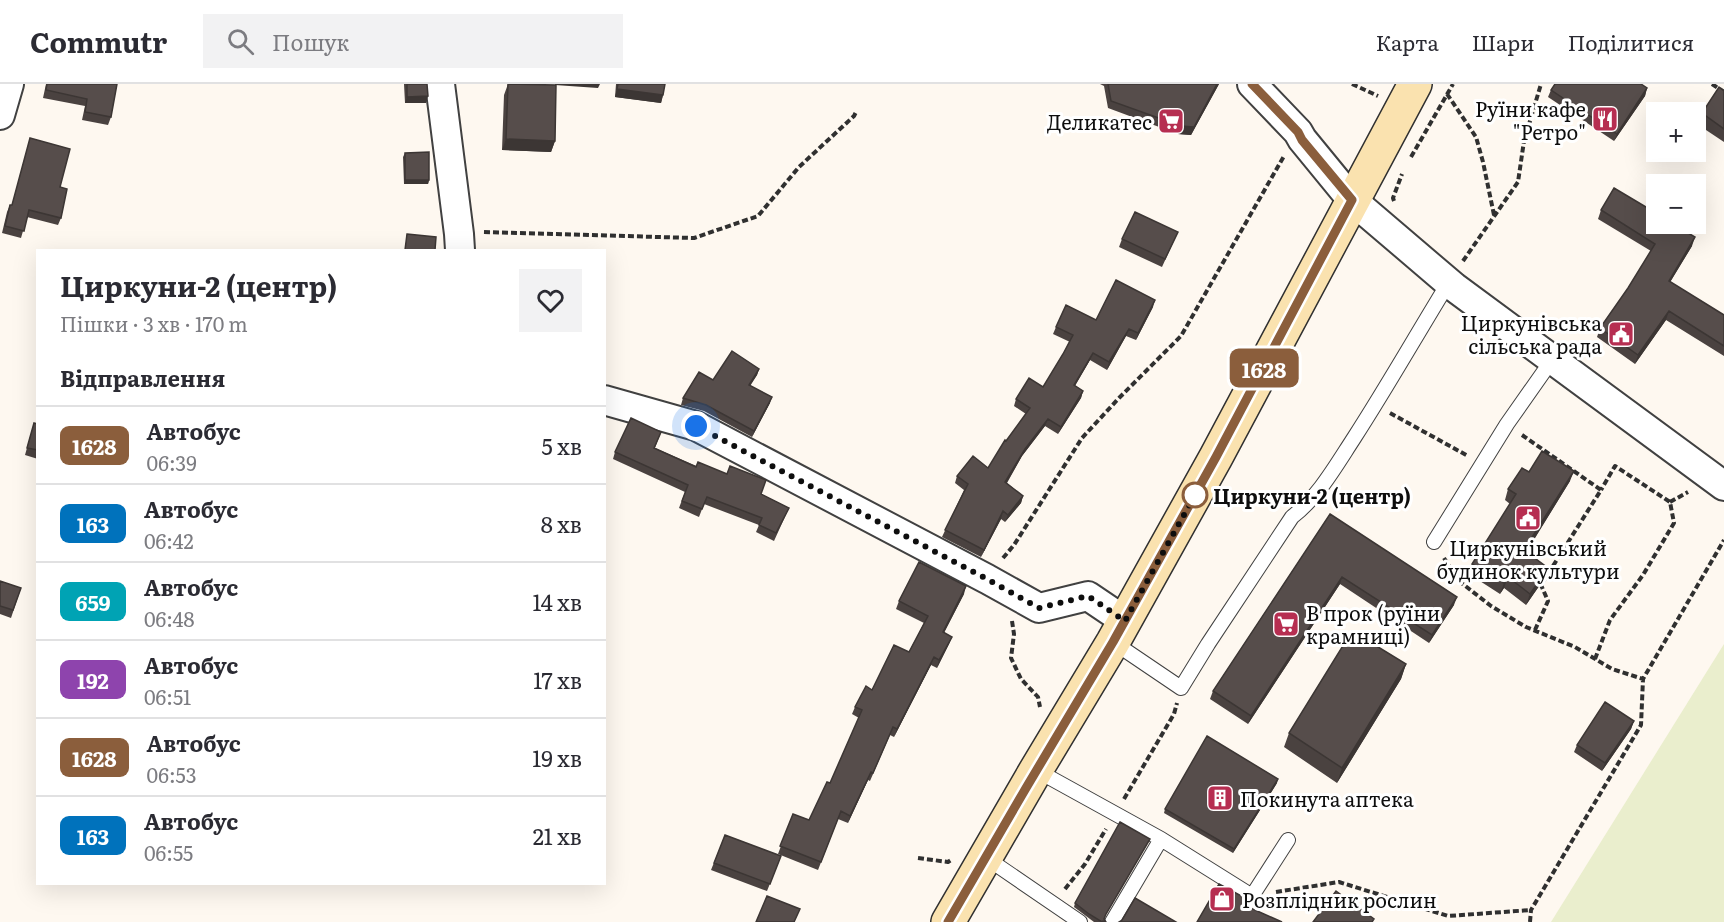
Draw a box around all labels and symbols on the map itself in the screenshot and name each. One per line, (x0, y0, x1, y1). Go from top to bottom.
place label: Руїни кафе "Ретро" (1475, 93, 1586, 146)
restaurant icon: Руїни кафе "Ретро" (1590, 104, 1620, 134)
place label: Деликатес (1047, 106, 1152, 136)
supermarket icon: Деликатес (1156, 106, 1186, 136)
place label: Циркунівська сільська рада (1461, 307, 1602, 360)
public building icon: Циркунівська сільська рада (1606, 319, 1636, 349)
line badge: 1628 (1222, 348, 1306, 388)
your location (681, 411, 711, 441)
place label: Циркуни-2 (центр) (1213, 480, 1411, 510)
marker: Циркуни-2 (центр) (1182, 482, 1208, 508)
public building icon: Циркунівський будинок культури (1513, 503, 1543, 533)
place label: Циркунівський будинок культури (1436, 532, 1620, 585)
place label: В прок (руїни крамниці) (1306, 597, 1441, 650)
supermarket icon: В прок (руїни крамниці) (1271, 609, 1301, 639)
building icon: Покинута аптека (1205, 783, 1235, 813)
place label: Покинута аптека (1240, 783, 1414, 813)
shop icon: Розплідник рослин (1207, 884, 1237, 914)
place label: Розплідник рослин (1242, 884, 1437, 914)

